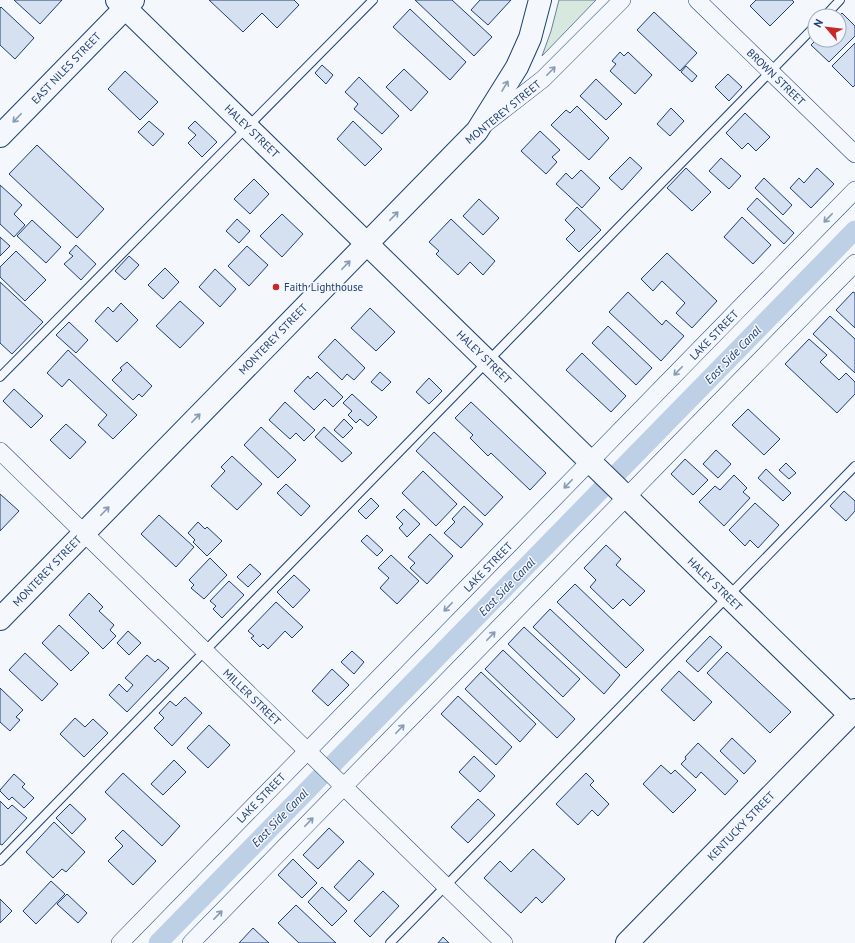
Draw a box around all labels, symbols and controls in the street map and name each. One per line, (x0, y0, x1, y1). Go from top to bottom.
north arrow (807, 8, 847, 48)
text: N (810, 17, 826, 30)
street label: EAST NILES STREET (28, 29, 104, 107)
street label: BROWN STREET (744, 46, 808, 108)
one-way arrow (546, 66, 556, 76)
street label: MONTEREY STREET (462, 77, 544, 147)
one-way arrow (502, 80, 510, 92)
street label: HALEY STREET (222, 101, 282, 161)
one-way arrow (12, 113, 22, 123)
one-way arrow (389, 211, 399, 221)
one-way arrow (823, 213, 833, 223)
one-way arrow (341, 260, 351, 270)
place label: Faith Lighthouse (284, 280, 364, 294)
marker: Faith Lighthouse (271, 282, 281, 292)
street label: MONTEREY STREET (236, 301, 310, 377)
street label: LAKE STREET (687, 307, 741, 363)
water label: East Side Canal (701, 322, 765, 387)
street label: HALEY STREET (454, 327, 514, 387)
one-way arrow (673, 366, 683, 376)
one-way arrow (191, 413, 201, 423)
one-way arrow (563, 479, 573, 489)
one-way arrow (101, 506, 110, 516)
street label: MONTEREY STREET (10, 533, 84, 609)
street label: LAKE STREET (461, 539, 515, 595)
water label: East Side Canal (475, 554, 539, 619)
street label: HALEY STREET (685, 554, 745, 614)
one-way arrow (443, 602, 453, 612)
one-way arrow (486, 631, 495, 641)
street label: MILLER STREET (220, 666, 284, 728)
one-way arrow (395, 724, 405, 734)
street label: LAKE STREET (234, 770, 288, 826)
water label: East Side Canal (248, 785, 312, 850)
street label: KENTUCKY STREET (704, 788, 778, 864)
one-way arrow (304, 817, 314, 827)
one-way arrow (213, 910, 223, 920)

